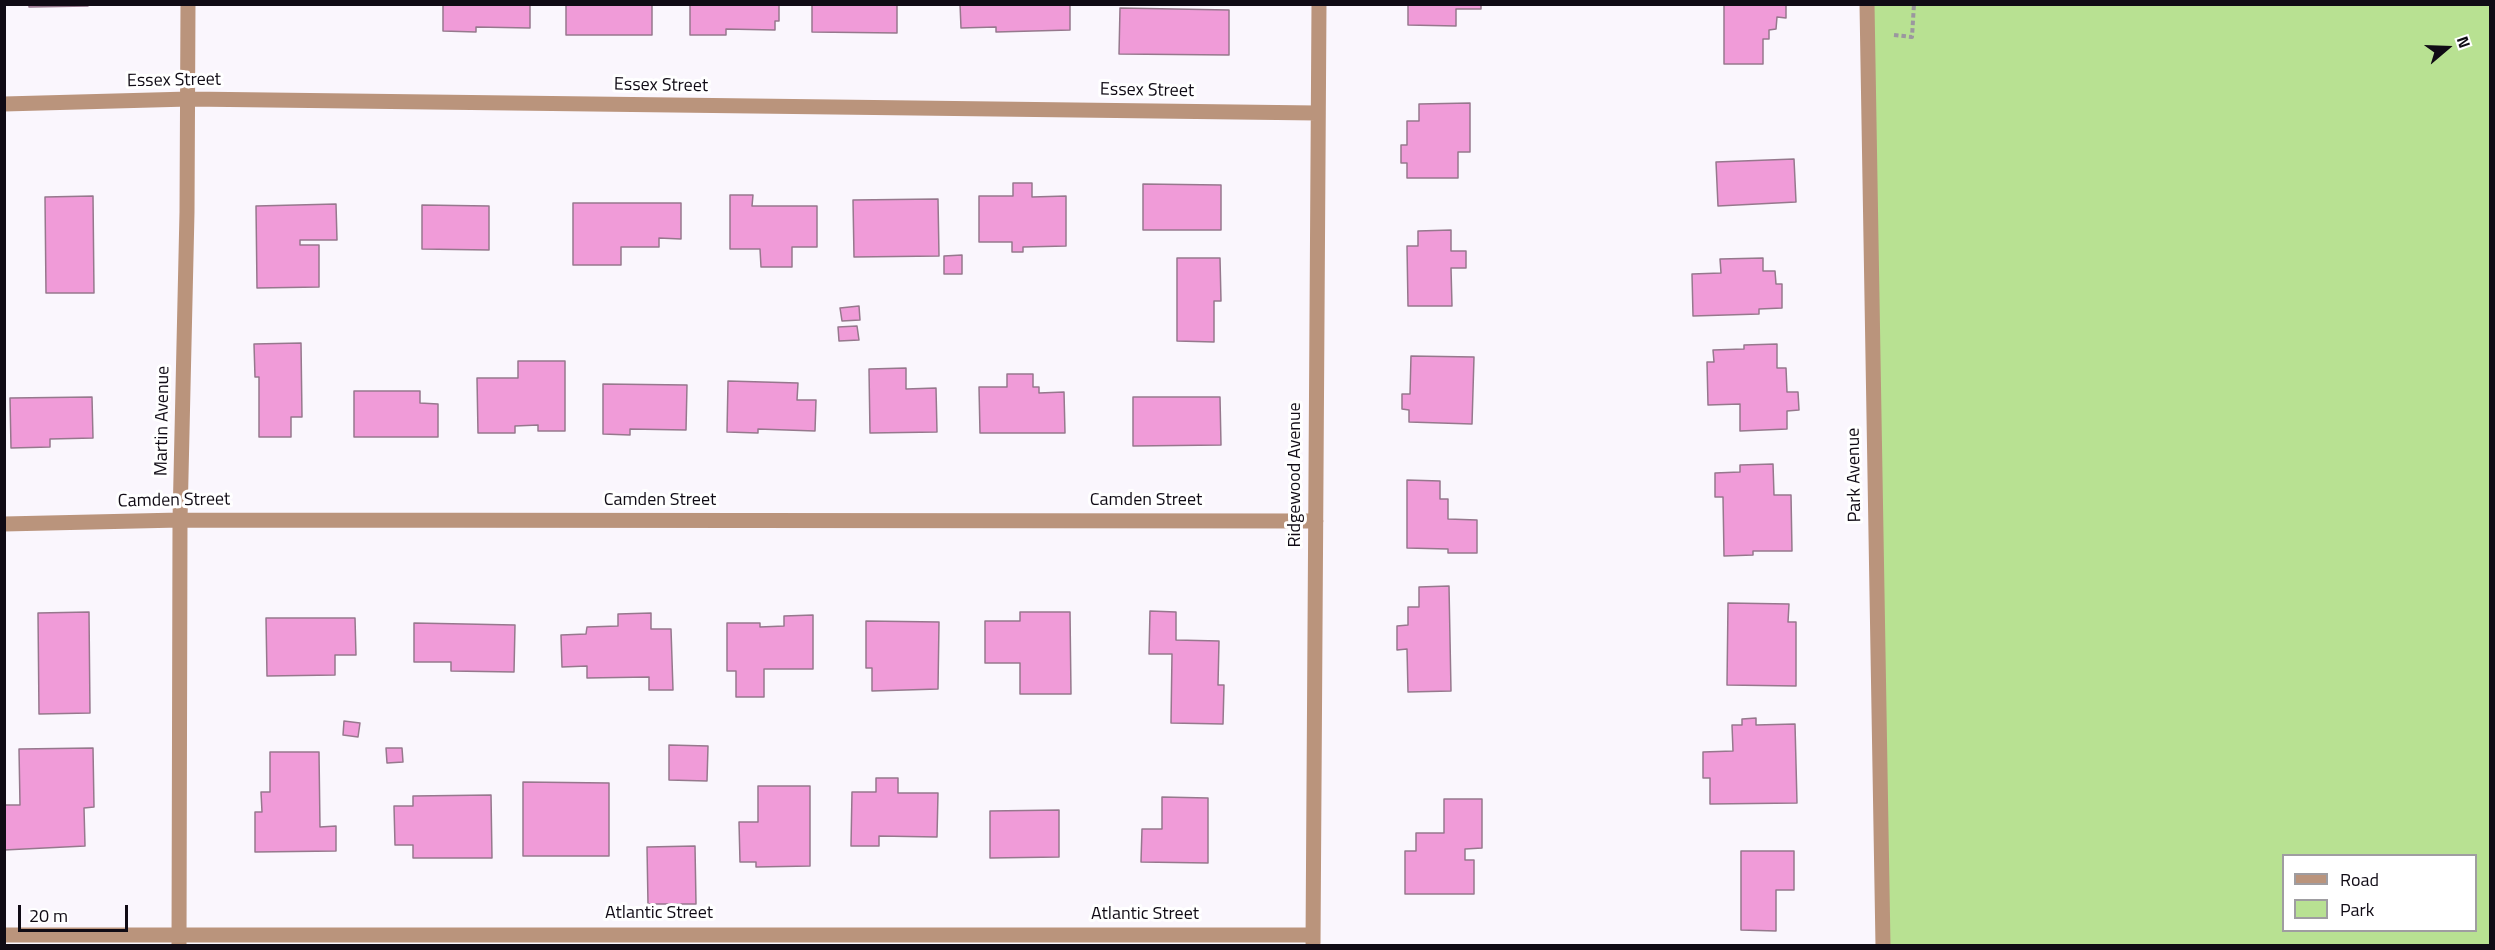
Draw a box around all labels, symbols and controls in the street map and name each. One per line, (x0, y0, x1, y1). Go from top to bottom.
north arrow (2417, 18, 2477, 78)
text: N (2451, 33, 2477, 51)
street label: Essex Street (127, 69, 221, 93)
street label: Essex Street (614, 74, 708, 98)
street label: Essex Street (1100, 79, 1194, 103)
street label: Martin Avenue (151, 366, 175, 476)
street label: Ridgewood Avenue (1285, 402, 1307, 548)
street label: Park Avenue (1843, 427, 1867, 523)
street label: Camden Street (118, 489, 230, 513)
street label: Camden Street (604, 490, 716, 512)
street label: Camden Street (1090, 490, 1202, 512)
legend (2282, 854, 2477, 932)
text: Road (2340, 866, 2379, 893)
scale bar (21, 893, 130, 931)
text: Park (2340, 896, 2374, 923)
text: 20 m (29, 902, 68, 929)
street label: Atlantic Street (605, 903, 713, 925)
street label: Atlantic Street (1091, 904, 1199, 926)

